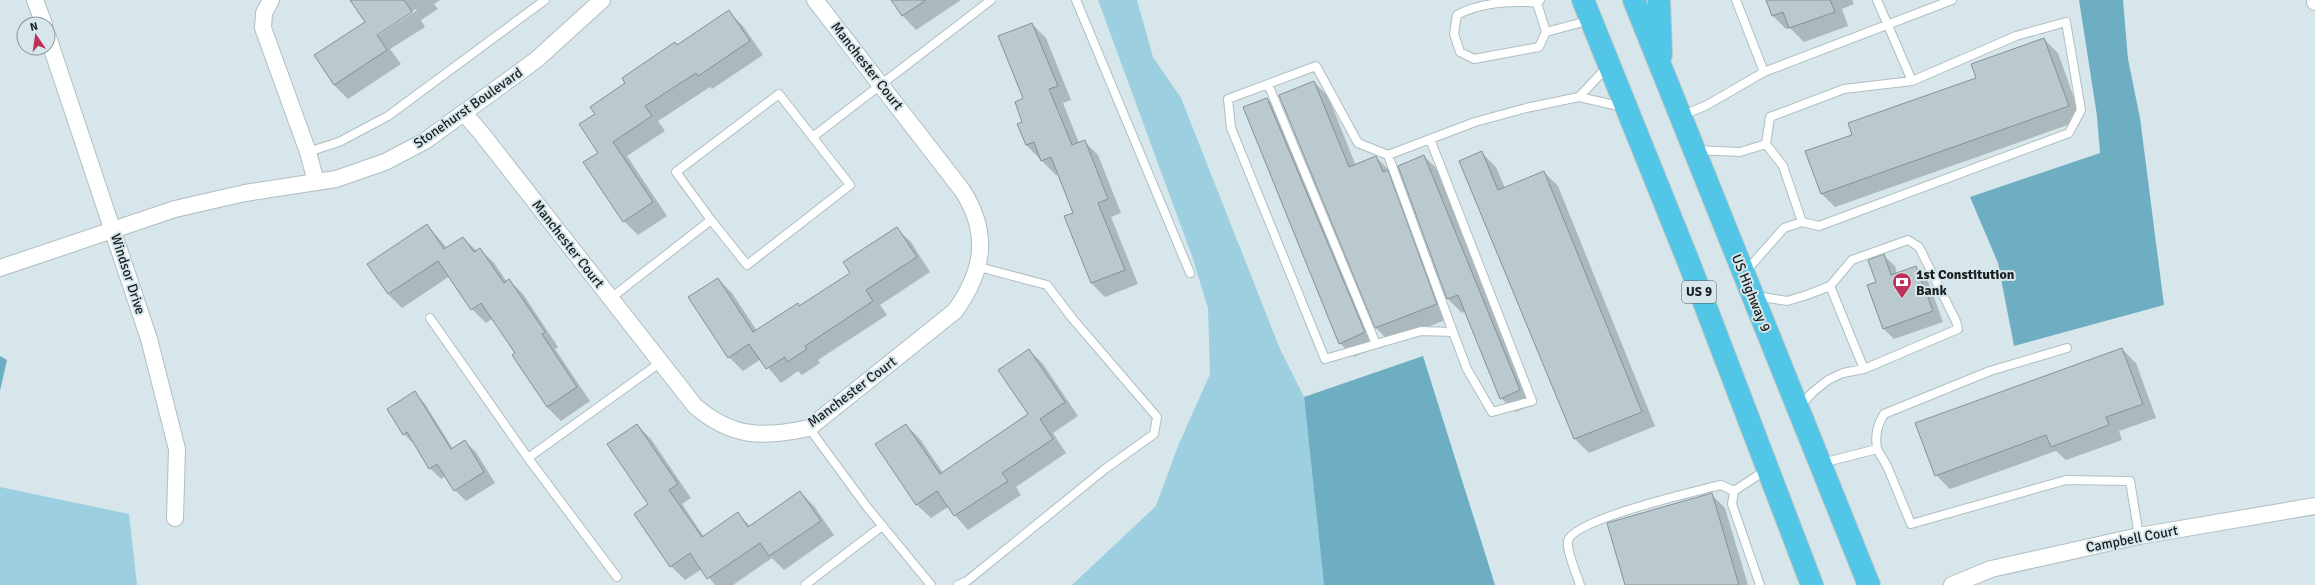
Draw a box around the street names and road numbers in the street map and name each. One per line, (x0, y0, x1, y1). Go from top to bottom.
street label: Manchester Court (827, 19, 907, 113)
street label: Stonehurst Boulevard (410, 64, 526, 152)
street label: Manchester Court (528, 197, 608, 291)
street label: Windsor Drive (107, 232, 149, 316)
street label: US Highway 9 (1728, 252, 1774, 334)
road number: US 9 (1682, 281, 1716, 303)
street label: Manchester Court (804, 353, 900, 431)
street label: Campbell Court (2085, 522, 2179, 556)

